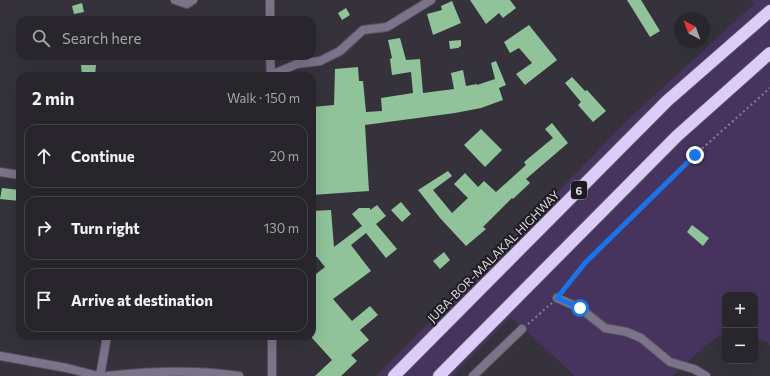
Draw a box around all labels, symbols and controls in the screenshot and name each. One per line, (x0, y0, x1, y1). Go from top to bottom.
north arrow (674, 12, 710, 48)
search box (16, 16, 316, 60)
icon: search (30, 27, 52, 49)
text: Search here (62, 29, 141, 47)
text: 2 min (32, 88, 74, 109)
text: Walk · 150 m (227, 90, 300, 106)
icon: ahead (33, 145, 55, 167)
route end (686, 146, 704, 164)
text: Continue (71, 147, 135, 165)
text: 20 m (270, 148, 299, 164)
road number: 6 (571, 181, 587, 199)
street label: JUBA-BOR-MALAKAL HIGHWAY (424, 187, 563, 326)
icon: right (33, 217, 55, 239)
text: Turn right (71, 219, 140, 237)
text: 130 m (264, 220, 299, 236)
icon: arrive (33, 289, 55, 311)
text: Arrive at destination (71, 291, 213, 309)
map controls (722, 292, 758, 364)
button: + (722, 292, 758, 328)
route start (571, 299, 589, 317)
button: − (722, 328, 758, 364)

